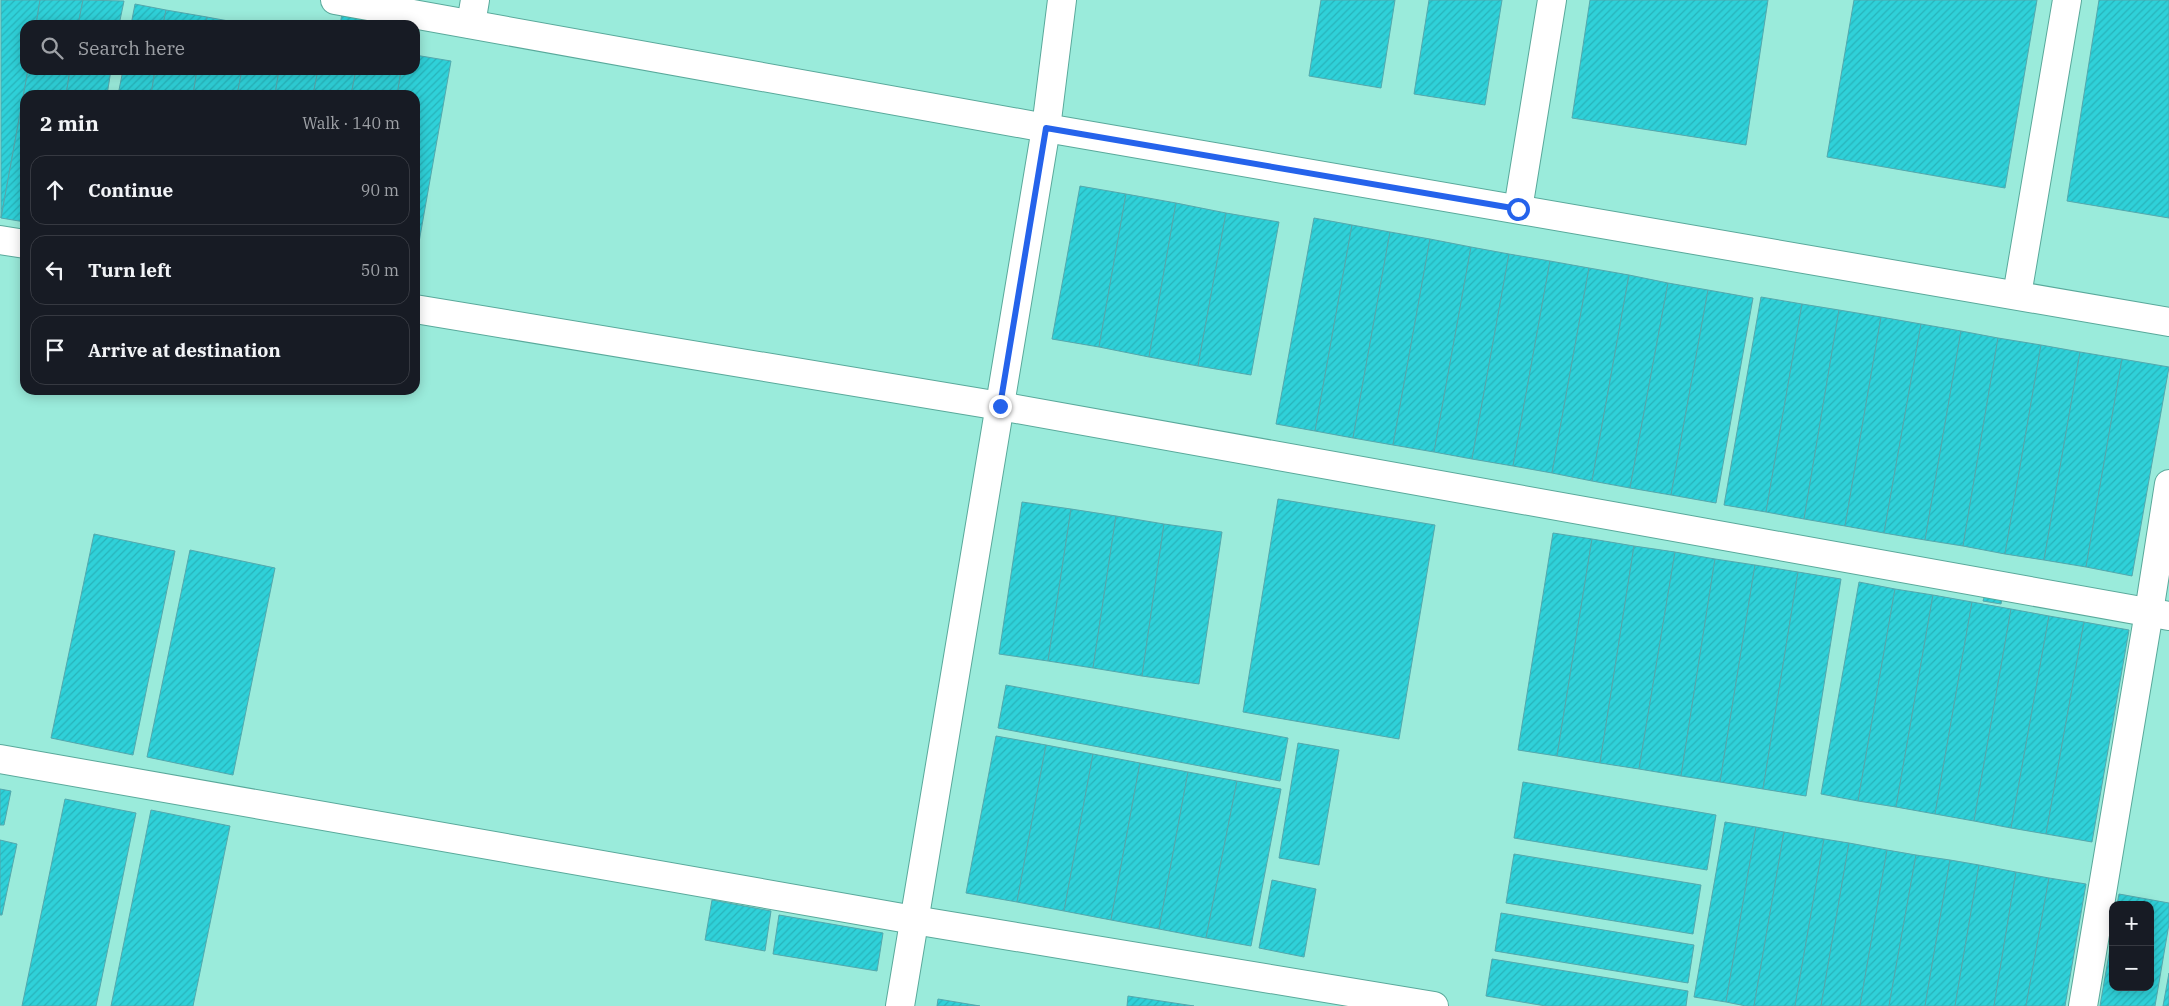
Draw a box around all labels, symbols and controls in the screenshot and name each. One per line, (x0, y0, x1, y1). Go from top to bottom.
search box (20, 20, 420, 75)
icon: search (38, 34, 66, 62)
text: Search here (78, 36, 185, 60)
text: 2 min (40, 109, 99, 137)
text: Walk · 140 m (302, 113, 400, 133)
icon: ahead (41, 176, 69, 204)
text: Continue (88, 178, 173, 202)
text: 90 m (361, 180, 399, 200)
route start (1507, 198, 1530, 221)
icon: left (41, 256, 69, 284)
text: Turn left (88, 258, 171, 282)
text: 50 m (361, 260, 399, 280)
icon: arrive (41, 336, 69, 364)
text: Arrive at destination (88, 338, 281, 362)
route end (989, 395, 1012, 418)
map controls (2109, 901, 2154, 991)
button: + (2109, 901, 2154, 946)
button: − (2109, 946, 2154, 991)

